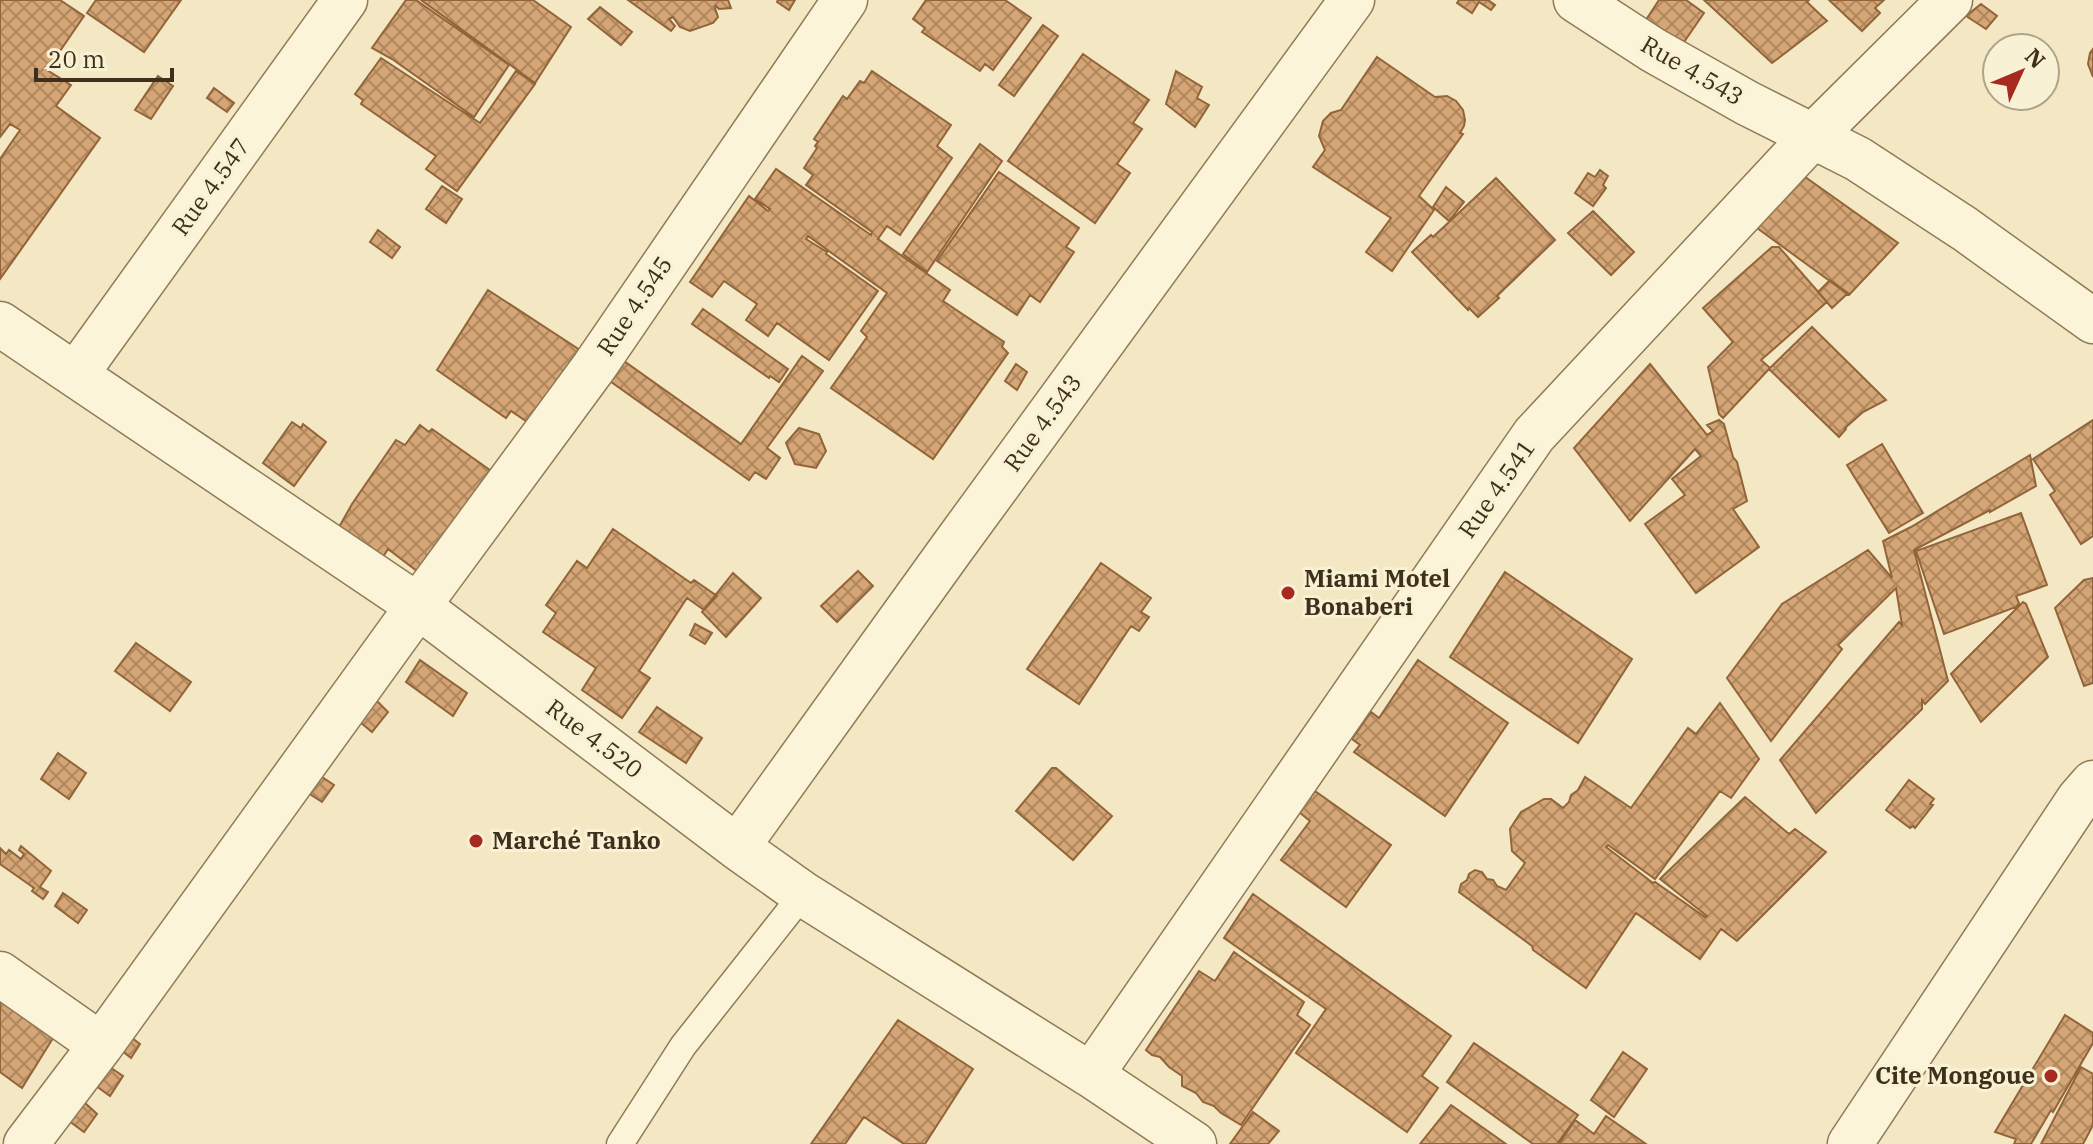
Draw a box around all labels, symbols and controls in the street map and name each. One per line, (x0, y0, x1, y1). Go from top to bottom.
street label: Rue 4.543 (1635, 28, 1750, 112)
scale bar (36, 32, 172, 82)
north arrow (1981, 32, 2061, 112)
text: N (2019, 41, 2052, 74)
text: 20 m (48, 43, 105, 75)
street label: Rue 4.547 (164, 131, 256, 242)
street label: Rue 4.545 (589, 250, 679, 361)
street label: Rue 4.543 (996, 367, 1088, 478)
street label: Rue 4.541 (1451, 433, 1542, 544)
place label: Miami Motel Bonaberi (1304, 562, 1450, 622)
marker: Miami Motel Bonaberi (1279, 584, 1297, 602)
street label: Rue 4.520 (540, 691, 649, 785)
place label: Marché Tanko (492, 824, 661, 856)
marker: Marché Tanko (467, 832, 485, 850)
place label: Cite Mongoue (1875, 1059, 2035, 1091)
marker: Cite Mongoue (2042, 1067, 2060, 1085)

